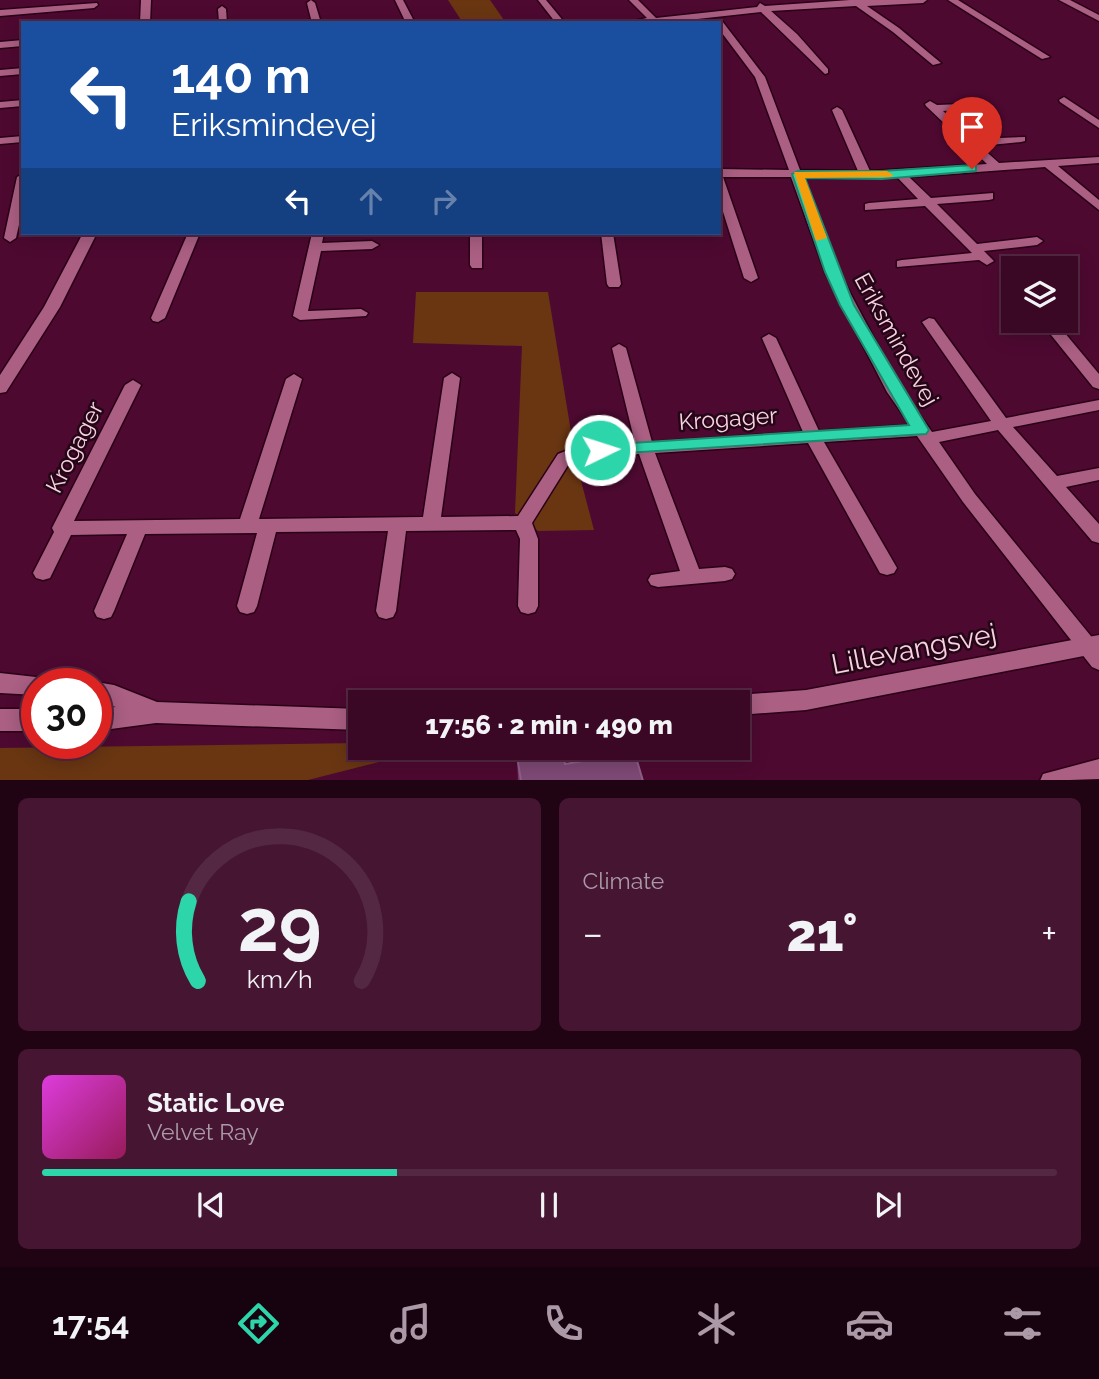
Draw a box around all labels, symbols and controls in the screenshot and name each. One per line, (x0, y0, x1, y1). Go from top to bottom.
text: 140 m (171, 47, 311, 104)
icon: left (56, 49, 147, 140)
pin (942, 97, 1002, 169)
text: Eriksmindevej (171, 106, 377, 143)
icon: arrive (953, 108, 991, 146)
icon: left (279, 182, 317, 220)
icon: ahead (352, 182, 390, 220)
icon: right (425, 182, 463, 220)
map controls (1001, 256, 1078, 333)
button: layers (1001, 256, 1078, 333)
street label: Eriksmindevej (849, 268, 945, 410)
street label: Krogager (40, 397, 108, 497)
street label: Krogager (678, 401, 778, 435)
position arrow (563, 413, 637, 487)
street label: Lillevangsvej (829, 617, 999, 681)
speed limit sign: 30 (21, 668, 112, 759)
text: 17:56 · 2 min · 490 m (425, 710, 673, 740)
text: Climate (583, 867, 664, 894)
text: 29 (237, 883, 321, 968)
text: 21° (787, 902, 858, 963)
text: − (583, 911, 603, 956)
text: + (1041, 911, 1057, 956)
text: km/h (246, 963, 312, 993)
text: Static Love (147, 1088, 285, 1118)
text: Velvet Ray (147, 1118, 259, 1145)
icon: previous (192, 1186, 230, 1224)
icon: pause (530, 1186, 568, 1224)
icon: next (869, 1186, 907, 1224)
icon: directions (234, 1299, 283, 1348)
icon: music (386, 1299, 435, 1348)
icon: phone (539, 1299, 588, 1348)
icon: climate (692, 1299, 741, 1348)
icon: car (845, 1299, 894, 1348)
icon: filters (998, 1299, 1047, 1348)
text: 17:54 (52, 1305, 130, 1342)

